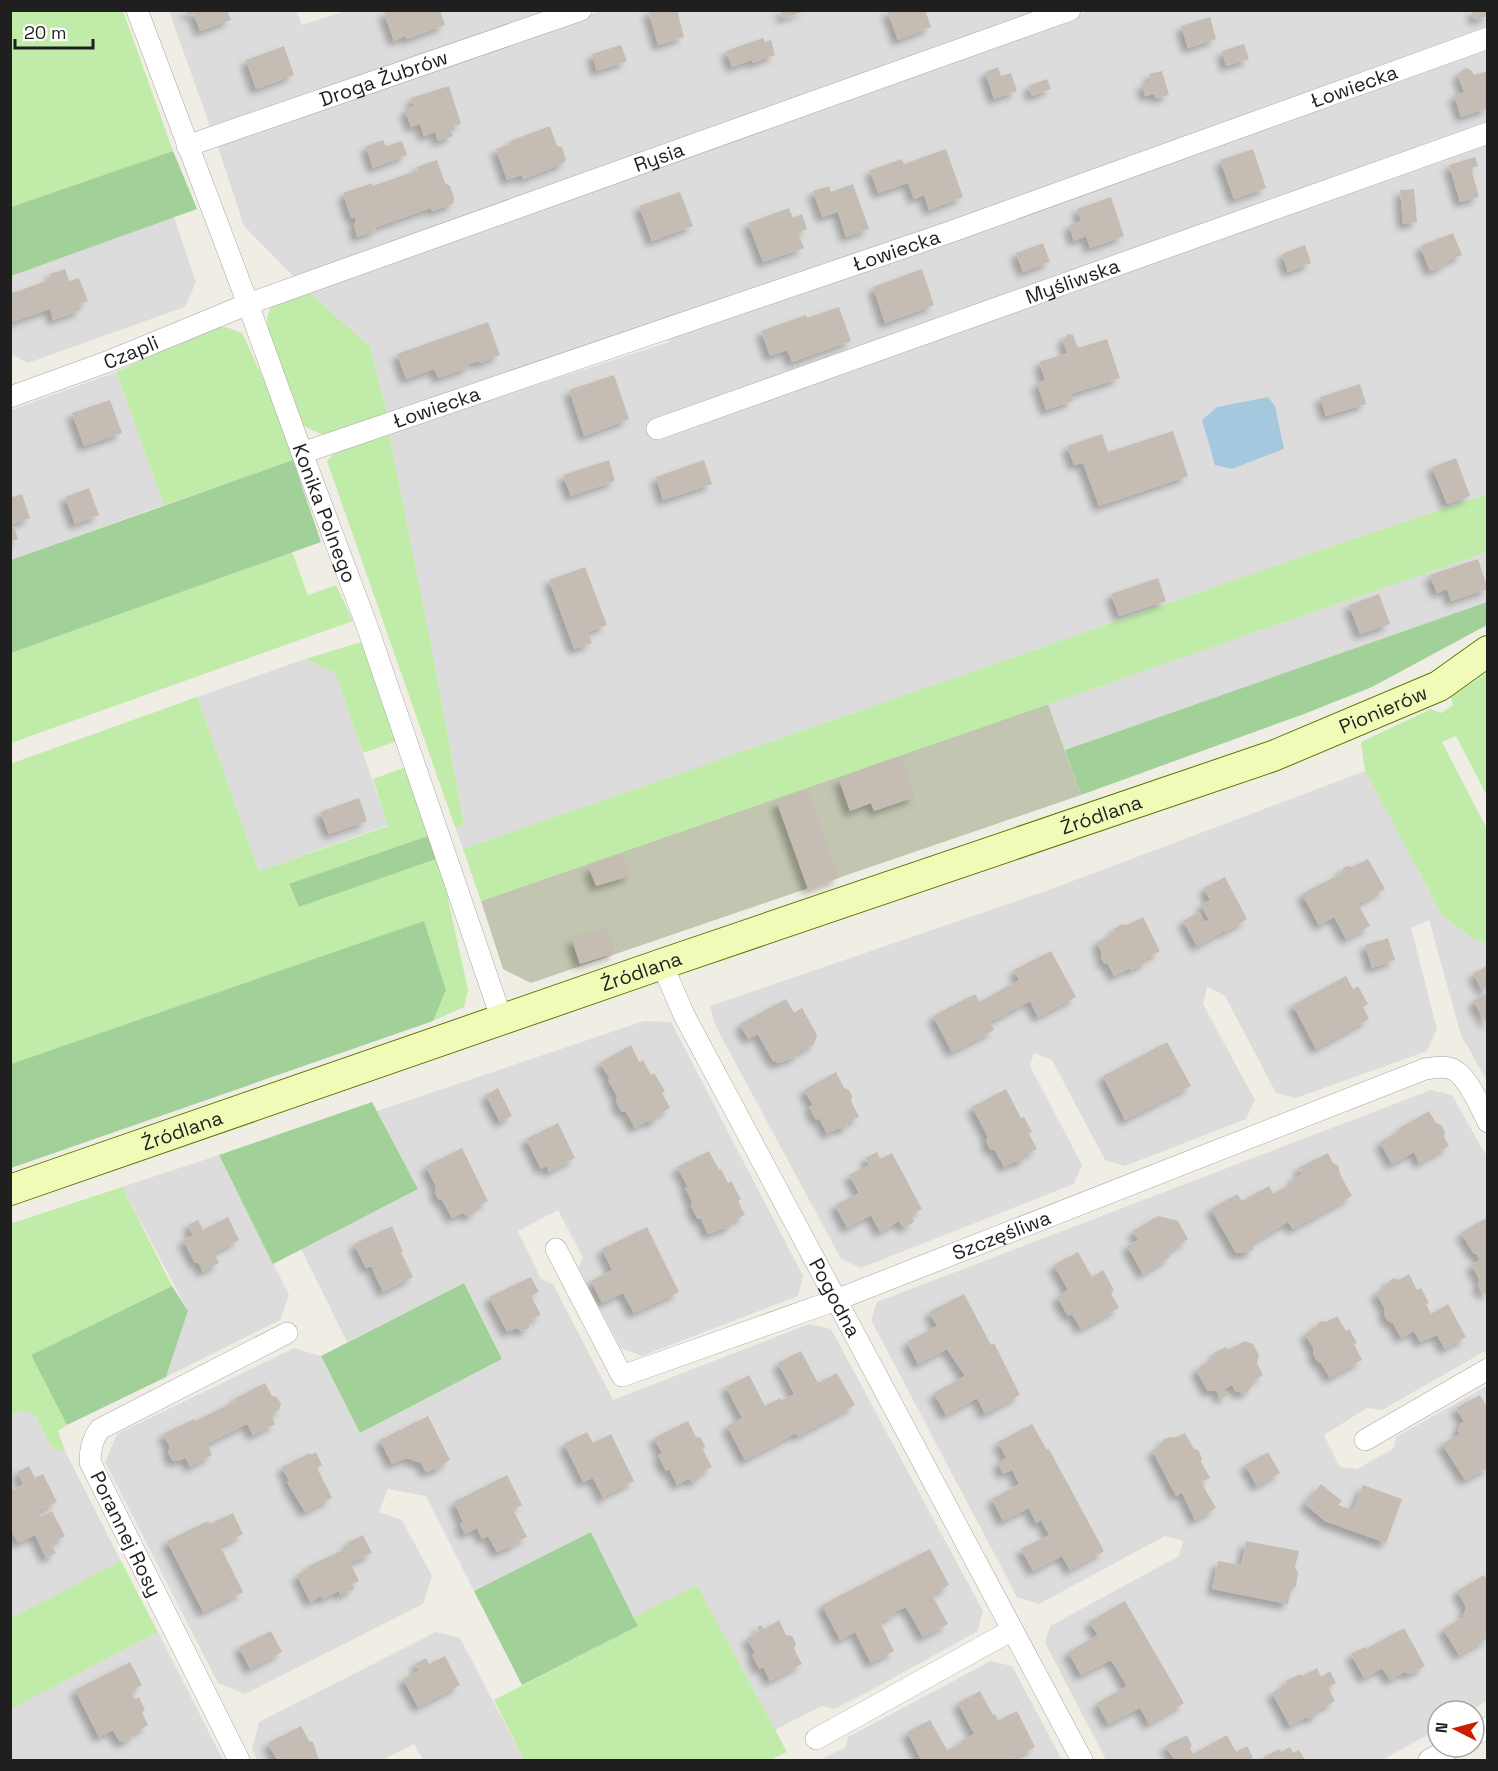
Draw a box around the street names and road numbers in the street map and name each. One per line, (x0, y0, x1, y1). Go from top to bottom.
street label: Droga Żubrów (316, 44, 451, 112)
street label: Łowiecka (1307, 59, 1401, 114)
street label: Rysia (630, 136, 688, 178)
street label: Łowiecka (849, 223, 944, 277)
street label: Myśliwska (1022, 252, 1123, 310)
street label: Czapli (100, 329, 162, 375)
street label: Łowiecka (389, 380, 484, 434)
street label: Konika Polnego (287, 440, 363, 586)
street label: Pionierów (1335, 679, 1431, 740)
street label: Źródlana (1057, 789, 1145, 840)
street label: Źródlana (597, 945, 685, 997)
street label: Źródlana (138, 1104, 226, 1156)
street label: Szczęśliwa (949, 1204, 1054, 1266)
street label: Pogodna (803, 1254, 867, 1342)
street label: Porannej Rosy (84, 1467, 168, 1601)

